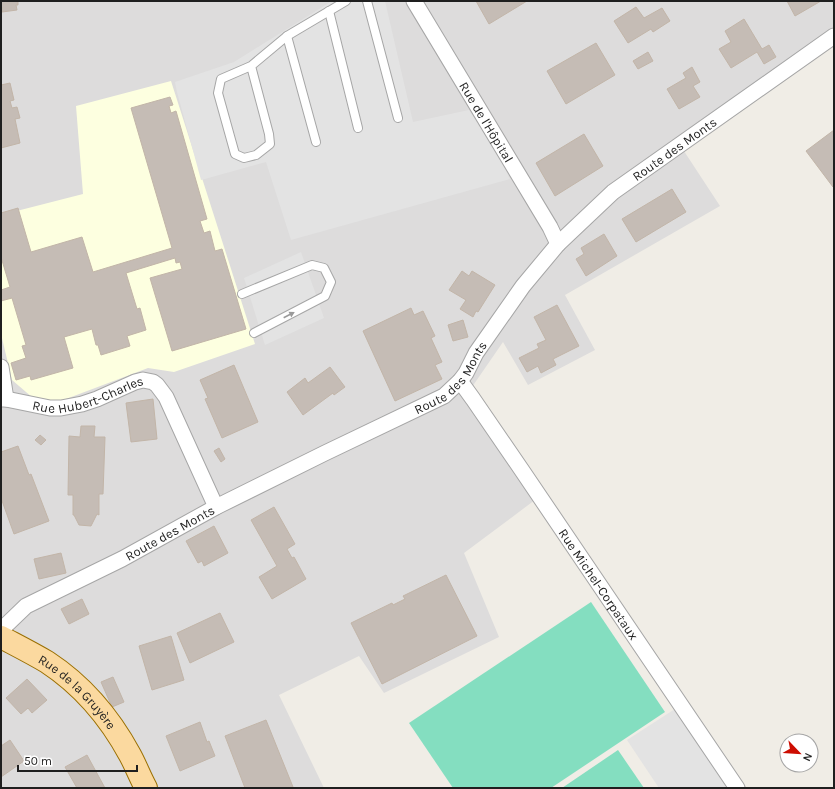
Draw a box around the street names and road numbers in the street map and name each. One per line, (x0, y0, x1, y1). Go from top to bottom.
street label: Rue de l'Hôpital (456, 79, 516, 165)
street label: Route des Monts (629, 114, 720, 184)
street label: Route des Monts (412, 338, 490, 417)
street label: Rue Hubert-Charles (31, 373, 145, 416)
street label: Route des Monts (123, 502, 217, 564)
street label: Rue Michel-Corpataux (556, 526, 642, 643)
street label: Rue de la Gruyère (36, 652, 119, 732)

